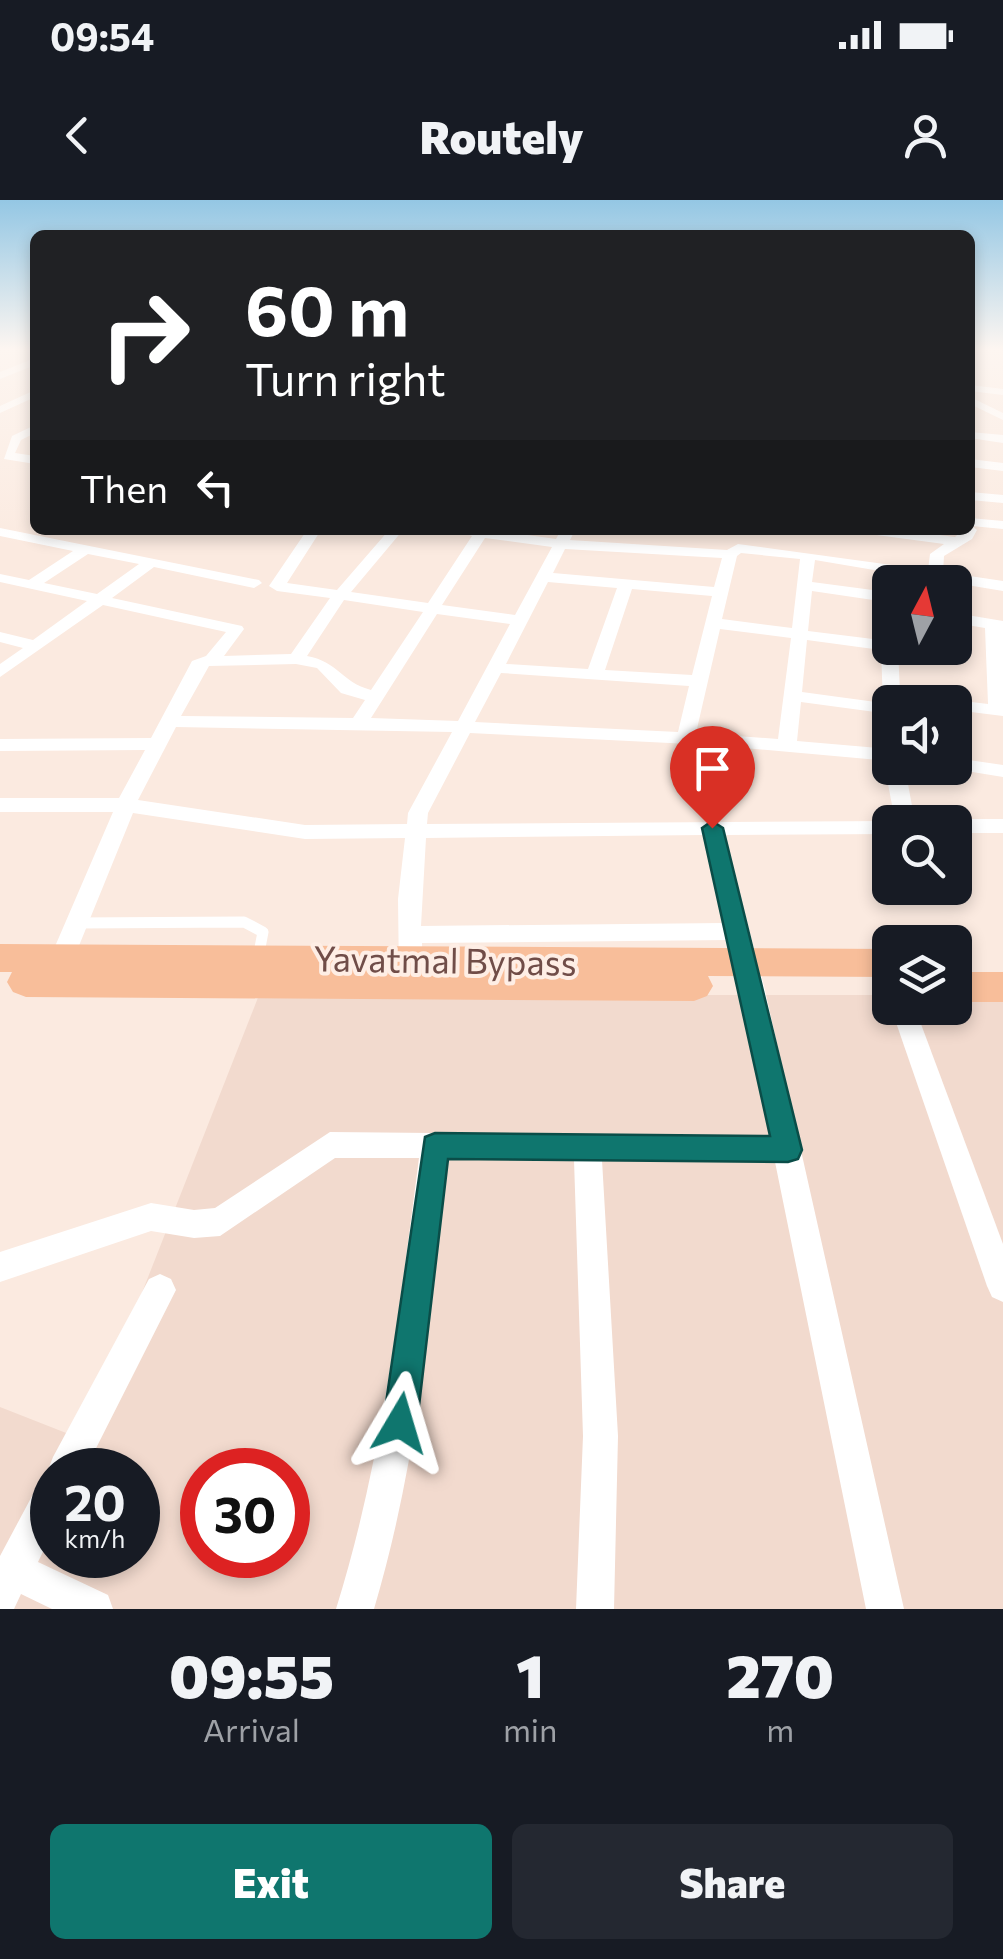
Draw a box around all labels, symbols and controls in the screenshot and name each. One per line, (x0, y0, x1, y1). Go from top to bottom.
text: 09:54 (50, 12, 154, 59)
icon: back (50, 108, 105, 163)
text: Routely (420, 108, 583, 163)
icon: person (898, 108, 953, 163)
text: 60 m (245, 265, 409, 350)
icon: right (80, 270, 210, 400)
text: Turn right (245, 350, 446, 405)
icon: left (188, 460, 243, 515)
text: Then (80, 464, 168, 511)
north arrow (872, 565, 972, 665)
map controls (872, 565, 972, 1025)
button: sound (872, 685, 972, 785)
pin (670, 726, 755, 829)
icon: arrive (685, 741, 740, 796)
button: search (872, 805, 972, 905)
button: layers (872, 925, 972, 1025)
street label: Yavatmal Bypass (313, 935, 577, 983)
position arrow (348, 1371, 452, 1475)
speed limit sign: 30 (180, 1448, 310, 1578)
text: 20 (64, 1470, 126, 1531)
text: km/h (65, 1523, 125, 1553)
text: 09:55 (169, 1637, 334, 1710)
text: 1 (516, 1637, 544, 1710)
text: 270 (726, 1637, 834, 1710)
text: Arrival (203, 1709, 300, 1749)
text: min (503, 1709, 557, 1749)
text: m (766, 1709, 794, 1749)
button: Exit (50, 1824, 492, 1939)
button: Share (512, 1824, 953, 1939)

